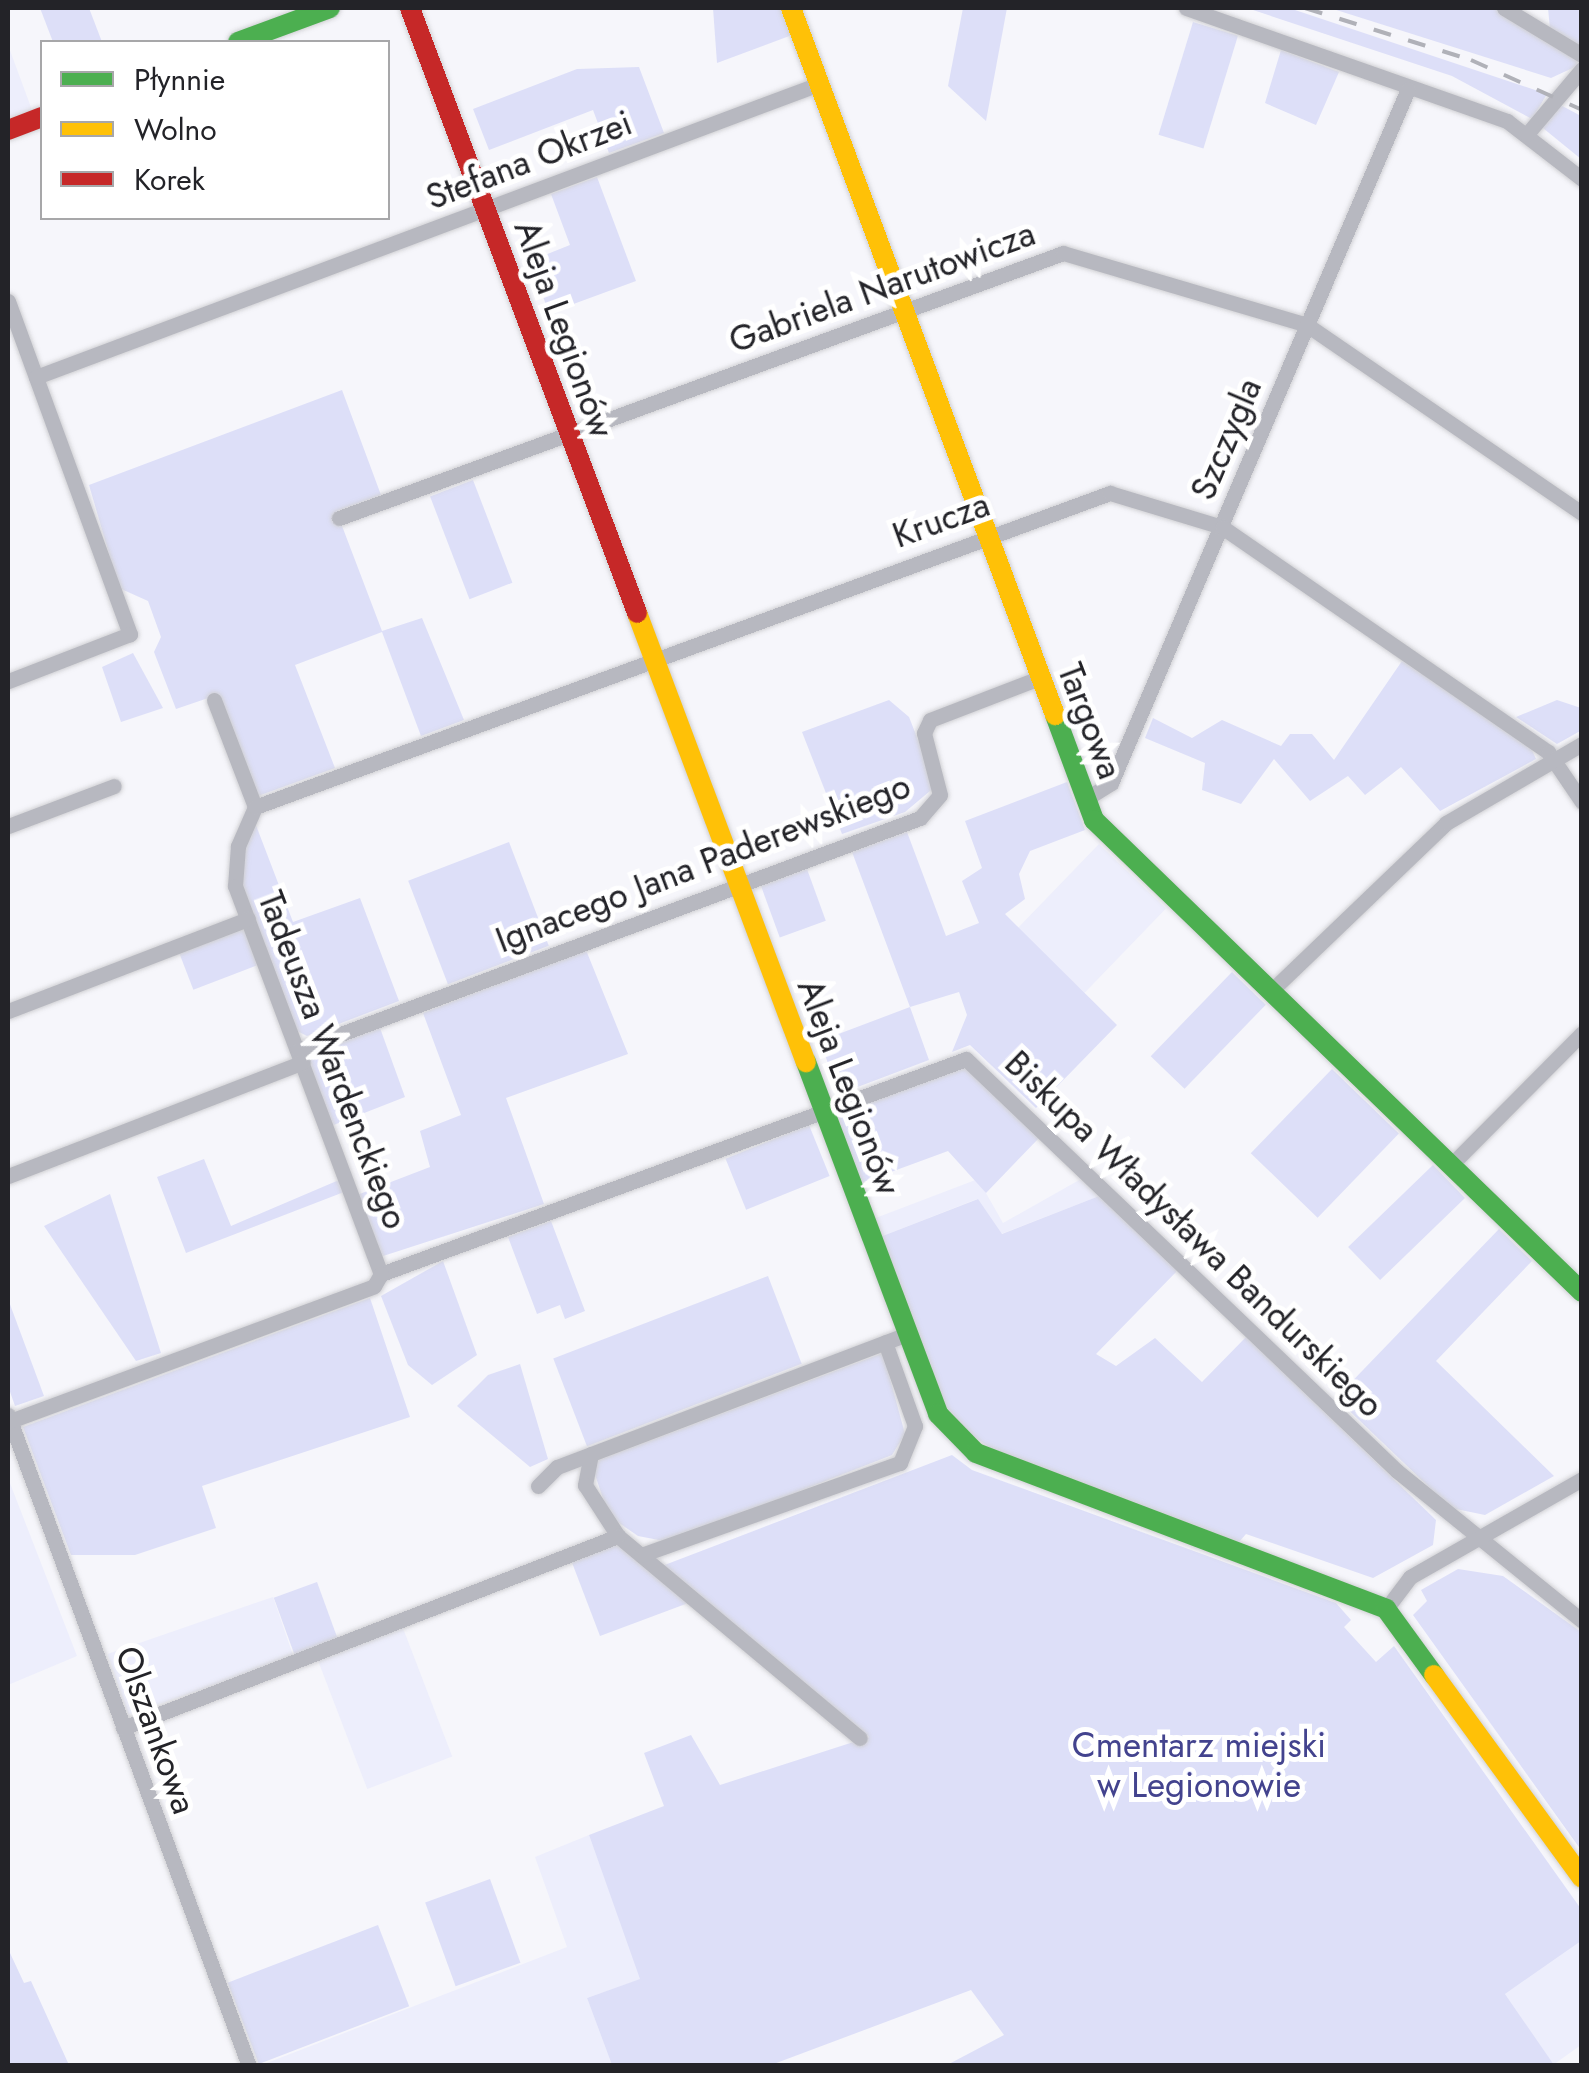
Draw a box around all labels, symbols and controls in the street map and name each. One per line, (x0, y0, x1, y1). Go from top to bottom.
legend (40, 40, 390, 220)
text: Płynnie (134, 58, 225, 101)
street label: Stefana Okrzei (420, 102, 638, 218)
text: Wolno (134, 108, 217, 151)
text: Korek (134, 158, 205, 201)
street label: Gabriela Narutowicza (723, 212, 1041, 362)
street label: Aleja Legionów (505, 215, 623, 443)
street label: Szczygla (1182, 372, 1270, 506)
street label: Krucza (887, 483, 995, 557)
street label: Targowa (1049, 657, 1131, 785)
street label: Ignacego Jana Paderewskiego (490, 764, 916, 962)
street label: Tadeusza Wardenckiego (249, 885, 417, 1235)
street label: Aleja Legionów (789, 973, 909, 1201)
street label: Biskupa Władysława Bandurskiego (996, 1042, 1392, 1426)
street label: Olszankowa (106, 1640, 206, 1820)
park label: Cmentarz miejski w Legionowie (1072, 1724, 1326, 1806)

